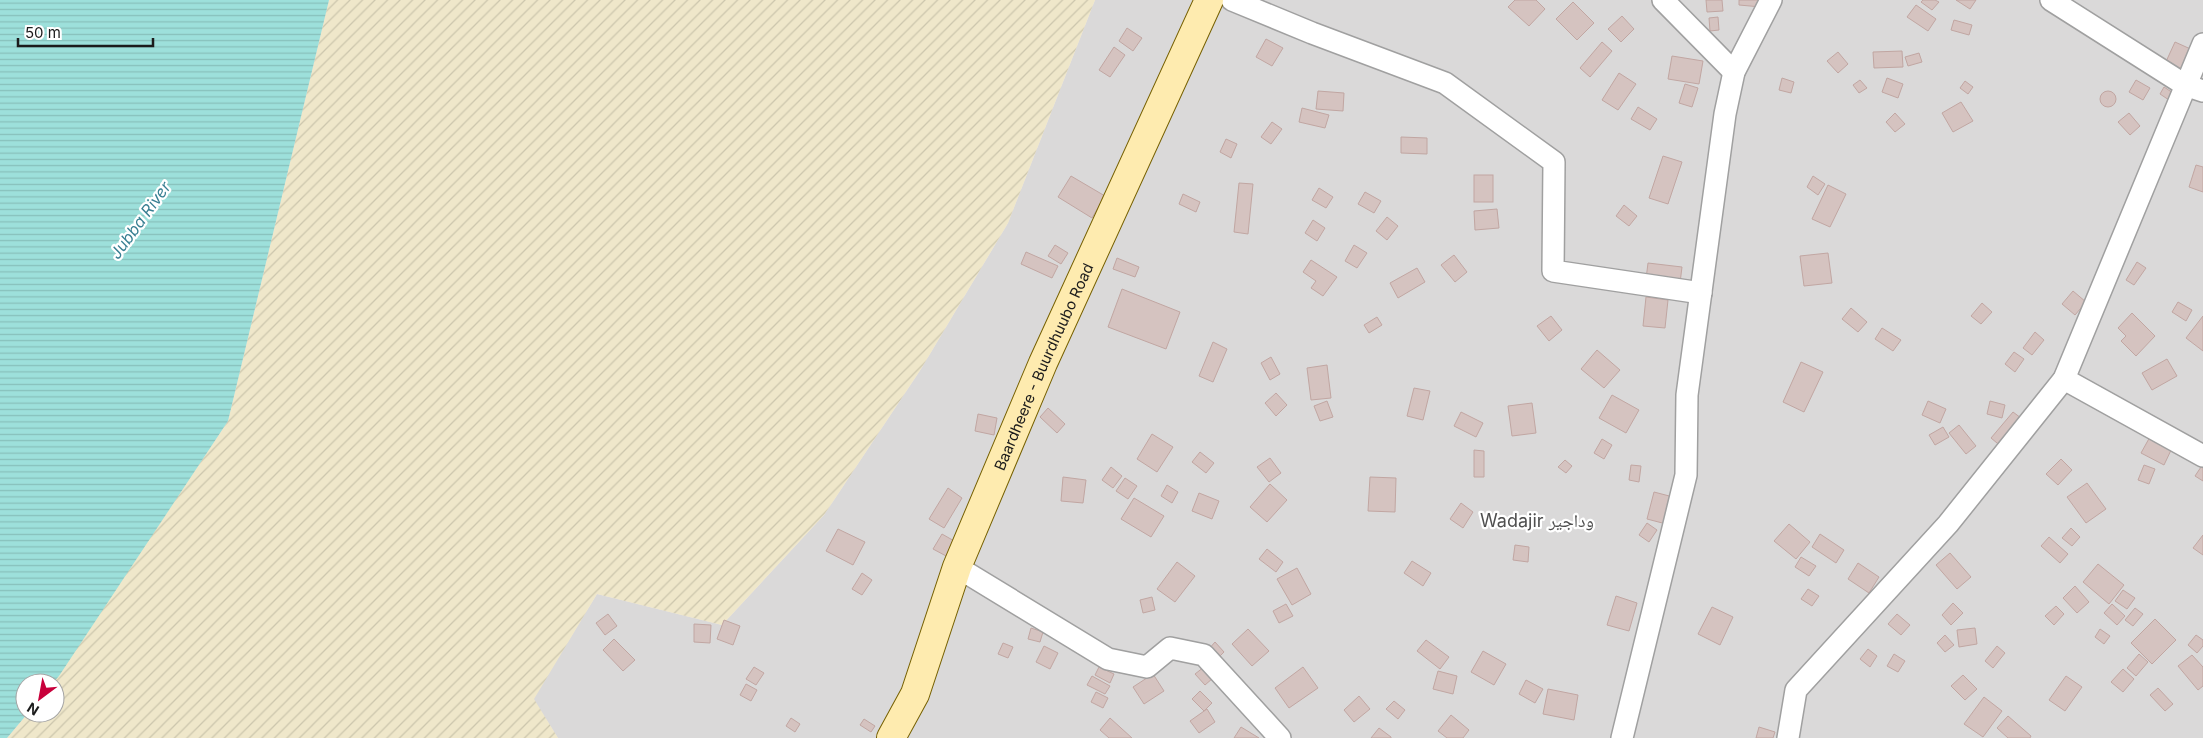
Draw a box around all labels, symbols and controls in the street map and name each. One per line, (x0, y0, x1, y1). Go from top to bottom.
scale bar (18, 15, 152, 47)
text: 50 m (25, 23, 61, 42)
water label: Jubba River (105, 177, 175, 263)
street label: Baardheere - Buurdhuubo Road (989, 260, 1097, 473)
district label: Wadajir وداجير (1480, 510, 1594, 531)
north arrow (15, 673, 65, 723)
text: N (24, 699, 42, 719)

